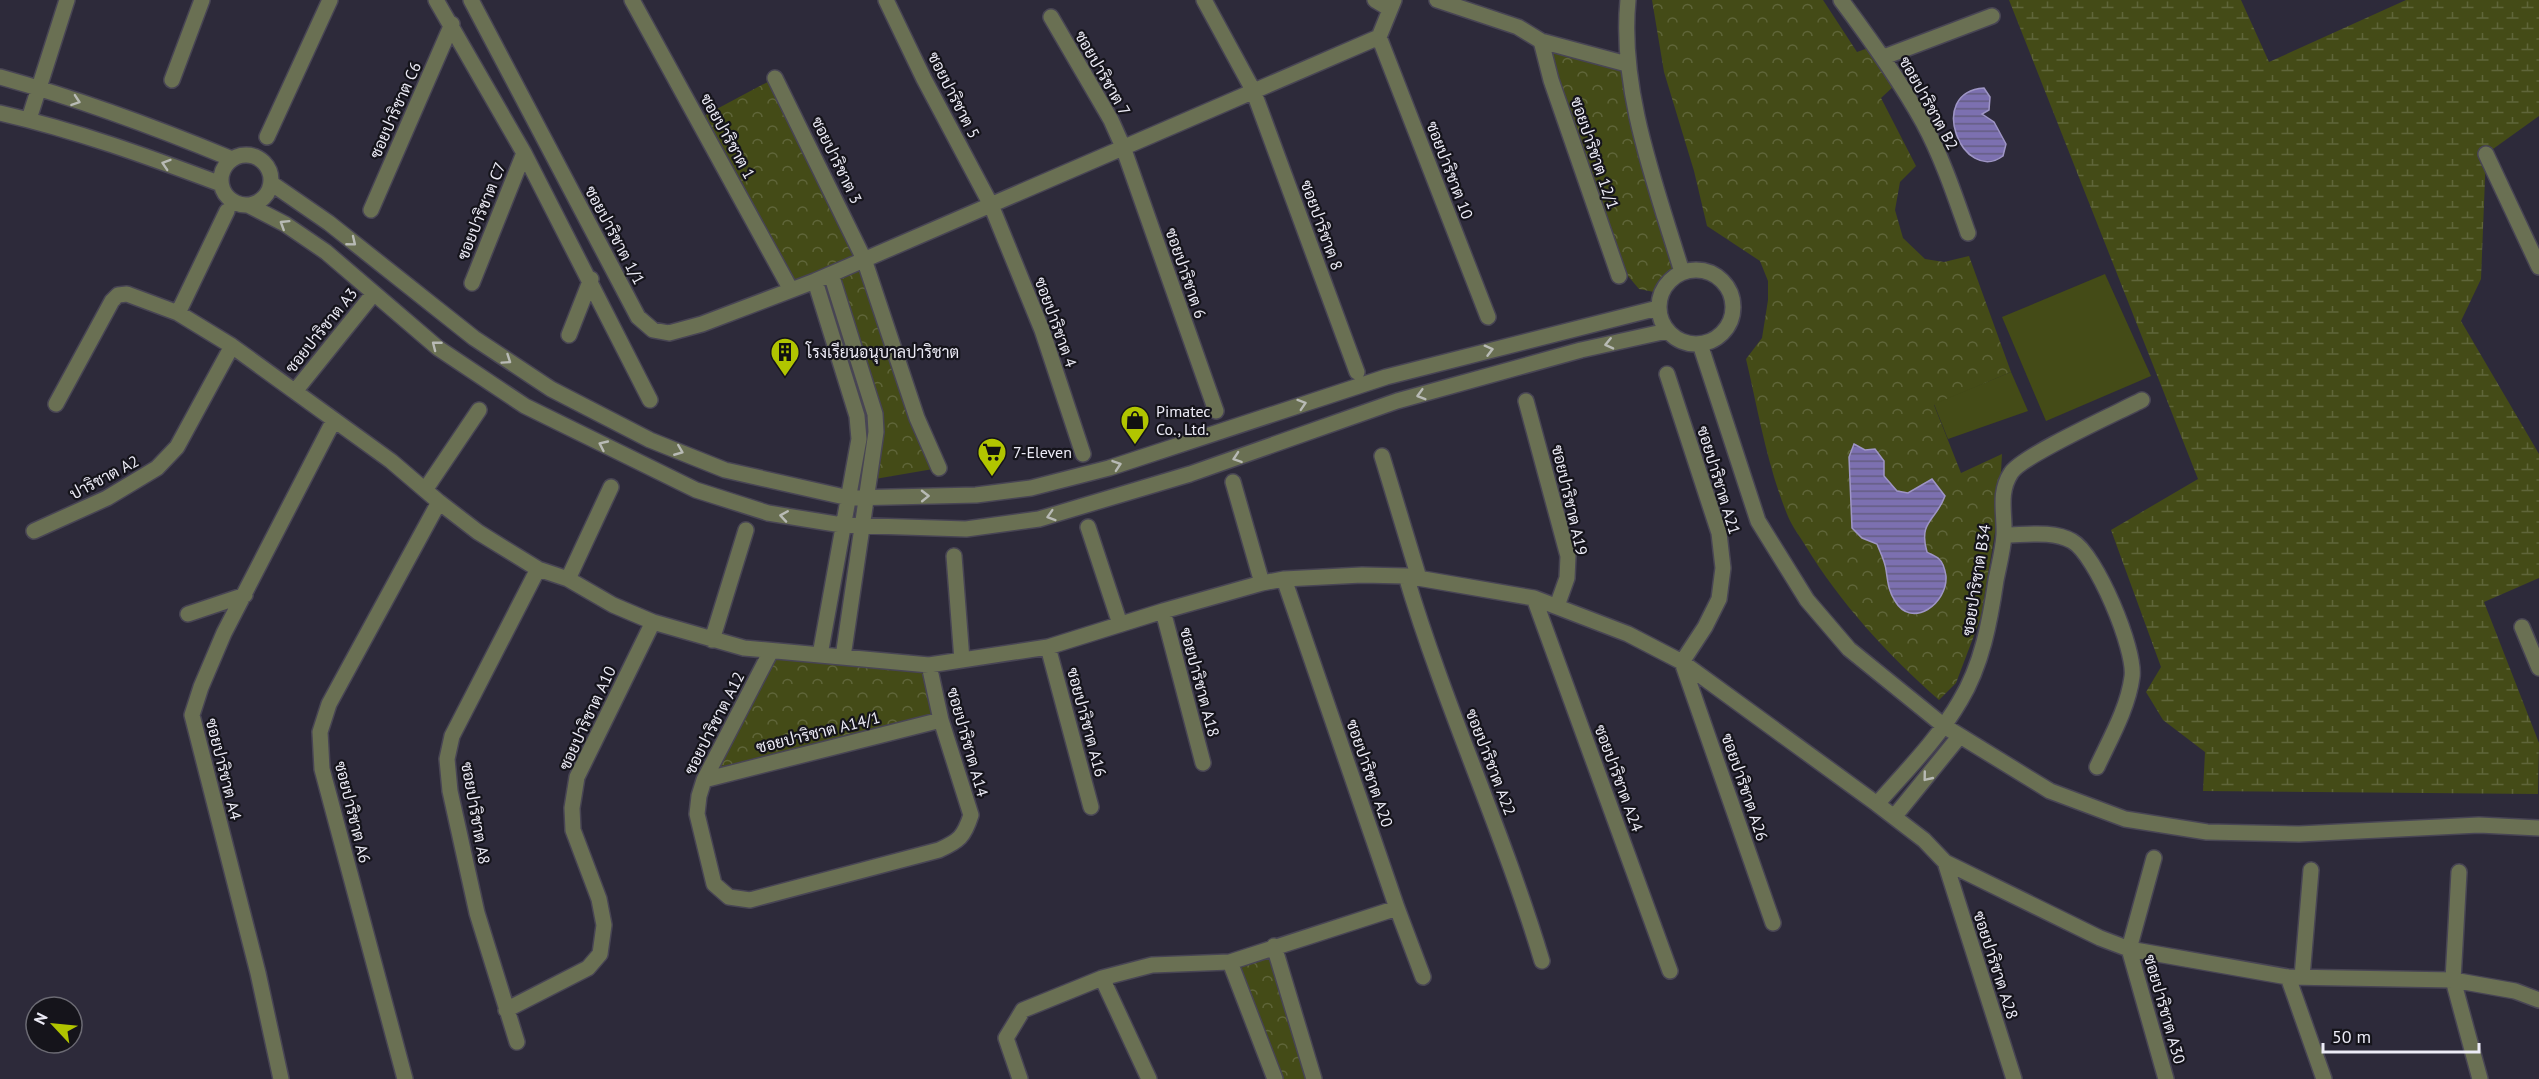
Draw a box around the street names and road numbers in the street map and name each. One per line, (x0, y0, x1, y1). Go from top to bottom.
street label: ซอยปาริชาต 7 (1071, 27, 1135, 119)
street label: ซอยปาริชาต 5 (924, 48, 984, 142)
street label: ซอยปาริชาต B2 (1895, 53, 1963, 153)
street label: ซอยปาริชาต C6 (365, 59, 425, 161)
street label: ซอยปาริชาต 1 (696, 90, 760, 182)
street label: ซอยปาริชาต 12/1 (1566, 94, 1624, 212)
street label: ซอยปาริชาต 3 (807, 113, 867, 207)
street label: ซอยปาริชาต 10 (1422, 118, 1478, 222)
street label: ซอยปาริชาต C7 (452, 159, 510, 263)
street label: ซอยปาริชาต 8 (1296, 177, 1348, 273)
street label: ซอยปาริชาต 1/1 (581, 182, 649, 288)
street label: ซอยปาริชาต 6 (1161, 225, 1211, 321)
street label: ซอยปาริชาต 4 (1030, 274, 1082, 370)
street label: ซอยปาริชาต A3 (281, 283, 361, 377)
street label: ซอยปาริชาต A21 (1693, 423, 1745, 537)
street label: ซอยปาริชาต A19 (1548, 443, 1592, 557)
street label: ปาริชาต A2 (66, 450, 142, 504)
street label: ซอยปาริชาต B34 (1957, 523, 1995, 637)
street label: ซอยปาริชาต A18 (1176, 625, 1224, 739)
street label: ซอยปาริชาต A10 (554, 662, 620, 773)
street label: ซอยปาริชาต A16 (1063, 665, 1111, 779)
street label: ซอยปาริชาต A12 (680, 668, 748, 778)
street label: ซอยปาริชาต A14 (943, 685, 993, 799)
street label: ซอยปาริชาต A22 (1461, 706, 1521, 818)
street label: ซอยปาริชาต A14/1 (754, 707, 882, 757)
street label: ซอยปาริชาต A4 (202, 716, 246, 822)
street label: ซอยปาริชาต A20 (1342, 716, 1398, 830)
street label: ซอยปาริชาต A24 (1590, 722, 1648, 835)
street label: ซอยปาริชาต A26 (1717, 730, 1773, 844)
street label: ซอยปาริชาต A6 (331, 759, 375, 865)
street label: ซอยปาริชาต A8 (457, 760, 495, 866)
street label: ซอยปาริชาต A28 (1969, 908, 2023, 1022)
street label: ซอยปาริชาต A30 (2140, 952, 2190, 1066)

